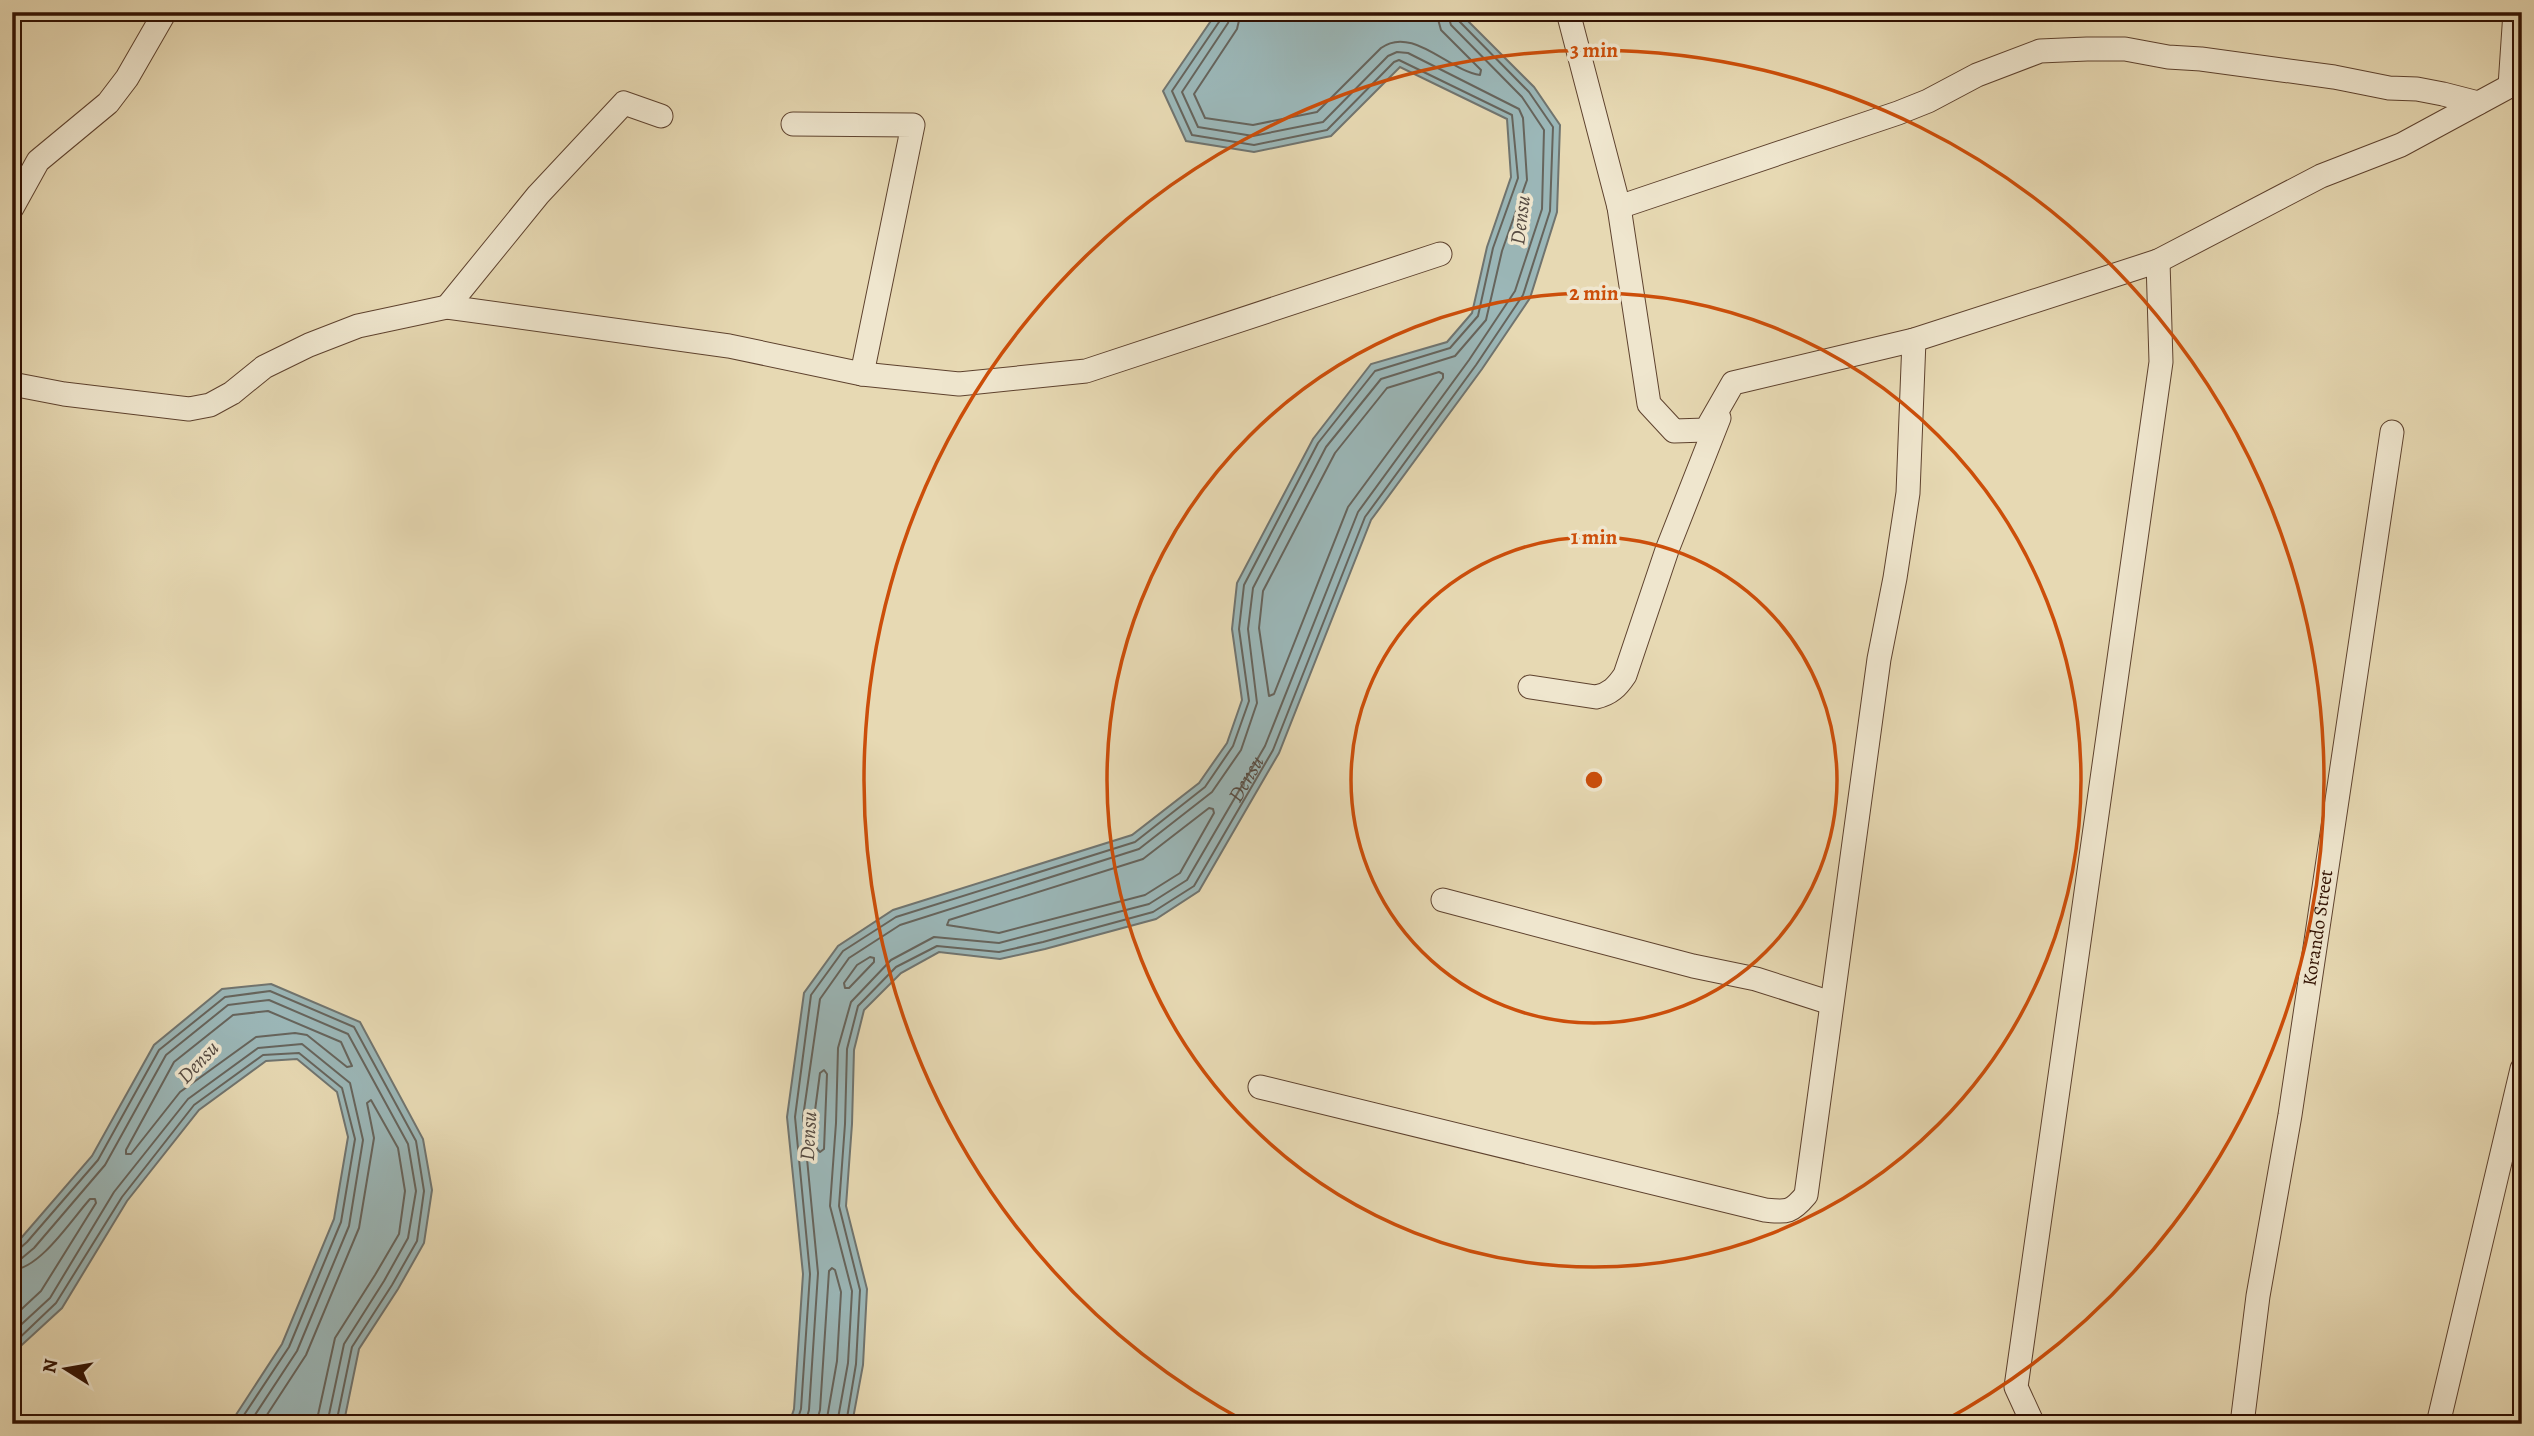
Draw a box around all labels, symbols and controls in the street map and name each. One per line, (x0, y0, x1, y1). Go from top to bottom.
text: 3 min (1570, 36, 1618, 64)
water label: Densu (1503, 194, 1537, 246)
text: 2 min (1569, 279, 1619, 307)
text: 1 min (1571, 523, 1618, 551)
water label: Densu (1221, 750, 1270, 807)
centre of rings (1582, 768, 1606, 792)
street label: Korando Street (2296, 868, 2339, 988)
water label: Densu (171, 1034, 225, 1090)
water label: Densu (793, 1111, 823, 1161)
north arrow (32, 1334, 102, 1404)
text: N (36, 1357, 64, 1375)

